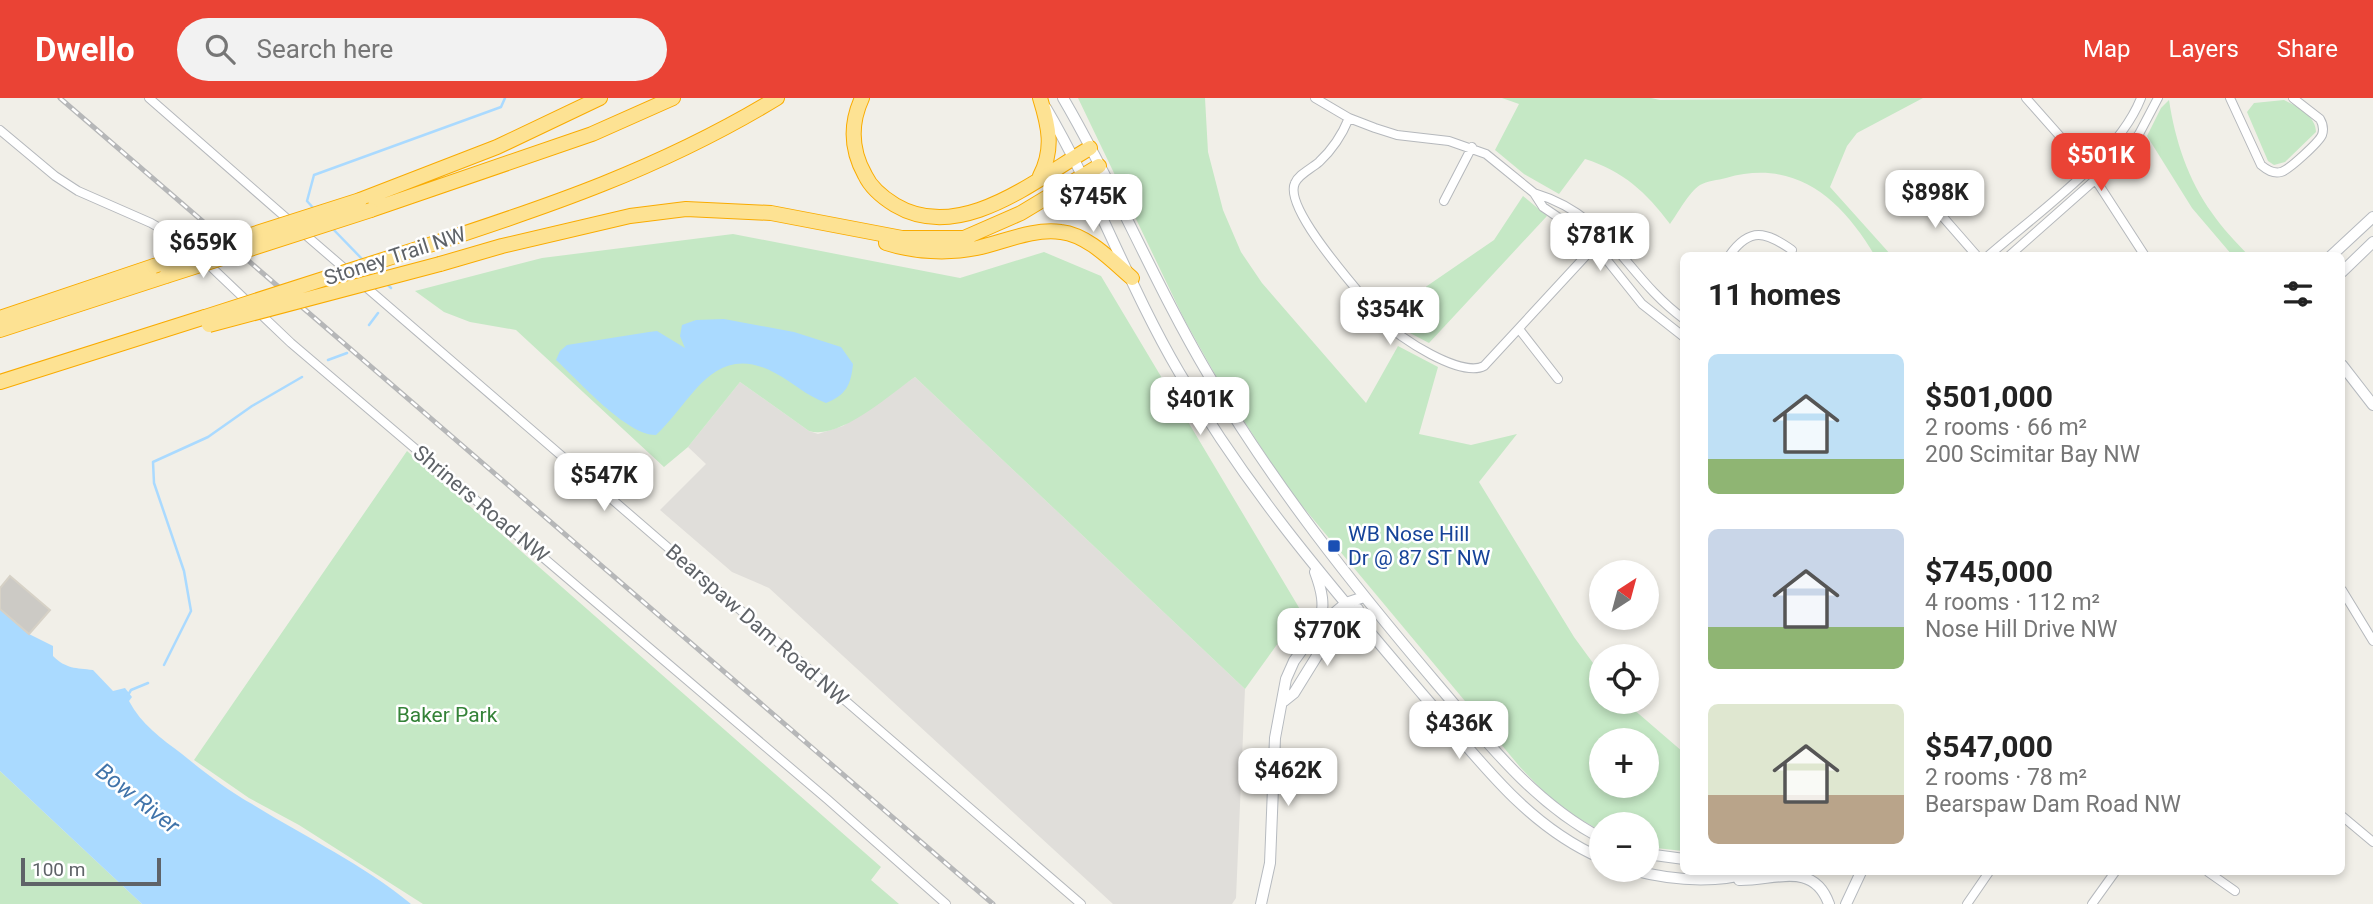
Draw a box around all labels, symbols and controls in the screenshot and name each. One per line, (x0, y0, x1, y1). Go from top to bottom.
search box (177, 18, 667, 81)
text: Dwello (35, 30, 135, 69)
icon: search (201, 30, 239, 68)
text: Search here (257, 34, 393, 64)
text: Map (2083, 35, 2131, 63)
text: Layers (2169, 35, 2239, 63)
text: Share (2277, 35, 2338, 63)
pin: $501K (2052, 134, 2150, 193)
text: $501K (2067, 142, 2135, 169)
pin: $898K (1886, 170, 1984, 230)
pin: $745K (1044, 174, 1142, 234)
text: $898K (1901, 179, 1969, 206)
text: $745K (1059, 183, 1127, 210)
pin: $781K (1551, 214, 1649, 273)
pin: $659K (154, 220, 252, 280)
street label: Stoney Trail NW (321, 222, 469, 290)
text: $781K (1566, 222, 1634, 249)
text: $659K (169, 229, 237, 256)
icon: filters (2279, 275, 2317, 313)
text: 11 homes (1708, 277, 1841, 312)
pin: $354K (1341, 288, 1439, 347)
text: $354K (1356, 296, 1424, 323)
pin: $401K (1151, 378, 1249, 437)
text: $501,000 (1925, 379, 2053, 414)
icon: home (1764, 382, 1848, 466)
text: $401K (1166, 386, 1234, 413)
text: 2 rooms · 66 m² (1925, 414, 2087, 441)
street label: Shriners Road NW (408, 440, 554, 568)
text: 200 Scimitar Bay NW (1925, 441, 2140, 468)
pin: $547K (555, 454, 653, 513)
text: $547K (570, 462, 638, 489)
place label: WB Nose Hill Dr @ 87 ST NW (1348, 522, 1491, 570)
marker: WB Nose Hill Dr @ 87 ST NW (1326, 538, 1342, 554)
street label: Bearspaw Dam Road NW (661, 539, 853, 711)
text: $745,000 (1925, 554, 2053, 589)
icon: home (1764, 557, 1848, 641)
north arrow (1589, 560, 1659, 630)
map controls (1589, 560, 1659, 882)
text: 4 rooms · 112 m² (1925, 589, 2100, 616)
pin: $770K (1278, 608, 1376, 668)
text: Nose Hill Drive NW (1925, 616, 2117, 643)
text: $770K (1293, 617, 1361, 644)
button: locate (1589, 644, 1659, 714)
pin: $436K (1410, 702, 1508, 761)
park label: Baker Park (397, 703, 498, 727)
text: $436K (1425, 710, 1493, 737)
button: + (1589, 728, 1659, 798)
text: $547,000 (1925, 729, 2053, 764)
icon: home (1764, 732, 1848, 816)
pin: $462K (1239, 748, 1337, 808)
text: $462K (1254, 757, 1322, 784)
water label: Bow River (91, 758, 186, 840)
text: 2 rooms · 78 m² (1925, 764, 2087, 791)
text: Bearspaw Dam Road NW (1925, 791, 2181, 818)
button: − (1589, 812, 1659, 882)
scale bar (21, 855, 161, 887)
text: 100 m (32, 858, 85, 881)

